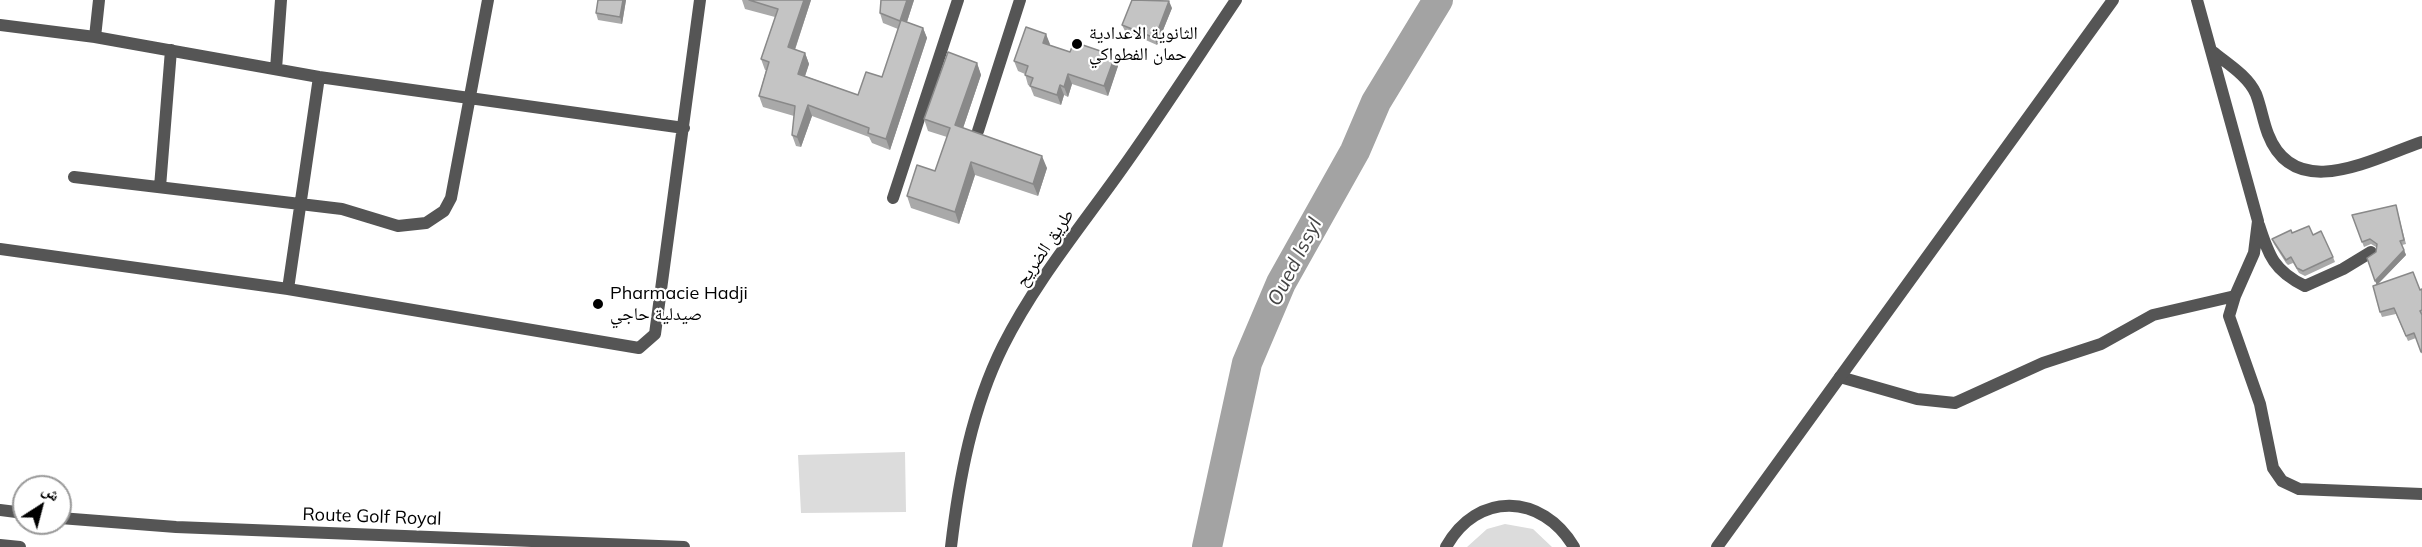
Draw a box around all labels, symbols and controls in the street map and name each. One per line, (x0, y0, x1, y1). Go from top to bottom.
place label: الثانوية الاعدادية حمان الفطواكي (1089, 23, 1198, 66)
marker: الثانوية الاعدادية حمان الفطواكي (1070, 37, 1084, 51)
street label: طريق الضريح (1011, 205, 1079, 291)
water label: Oued Issyl (1263, 214, 1327, 310)
place label: Pharmacie Hadji صيدلية حاجي (610, 283, 748, 326)
marker: Pharmacie Hadji صيدلية حاجي (591, 297, 605, 311)
north arrow (12, 475, 72, 535)
text: ش (39, 479, 64, 505)
street label: Route Golf Royal (302, 504, 442, 530)

